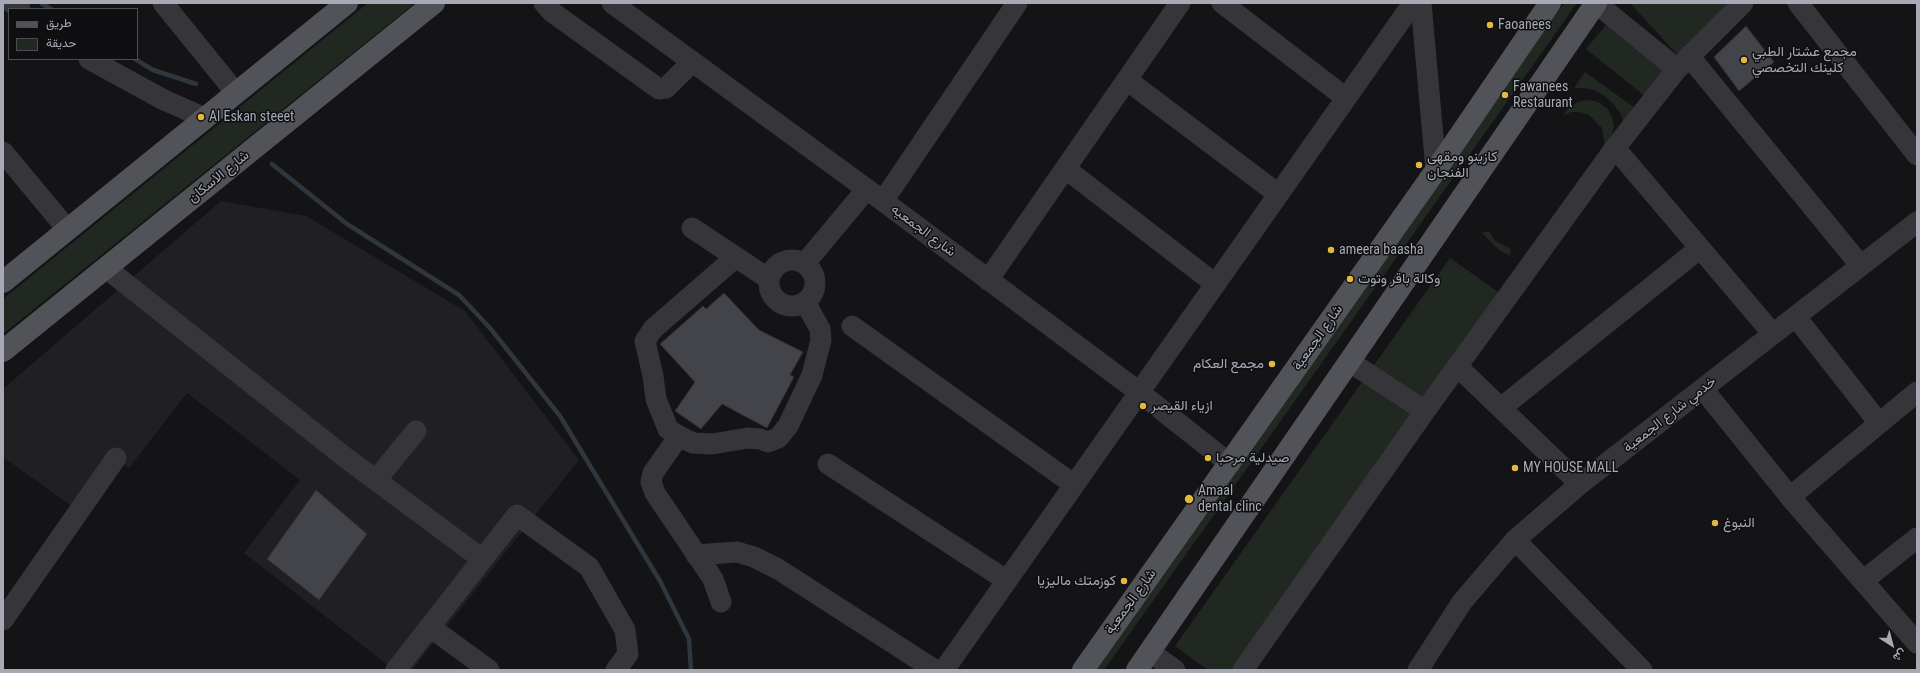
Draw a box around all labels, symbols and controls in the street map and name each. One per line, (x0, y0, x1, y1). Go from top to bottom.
legend (8, 8, 138, 60)
text: طريق (46, 16, 71, 30)
place label: Faoanees (1498, 17, 1551, 33)
marker: Faoanees (1485, 20, 1495, 30)
text: حديقة (46, 36, 76, 50)
place label: مجمع عشتار الطبي كلينك التخصصي (1752, 44, 1857, 76)
marker: مجمع عشتار الطبي كلينك التخصصي (1739, 55, 1749, 65)
place label: Fawanees Restaurant (1513, 79, 1573, 112)
marker: Fawanees Restaurant (1500, 90, 1510, 100)
place label: Al Eskan steeet (209, 109, 294, 125)
marker: Al Eskan steeet (196, 112, 206, 122)
street label: شارع الاسكان (185, 147, 253, 207)
place label: كازينو ومقهى الفنجان (1427, 149, 1497, 182)
marker: كازينو ومقهى الفنجان (1414, 160, 1424, 170)
street label: شارع الجمعيه (887, 201, 959, 261)
place label: ameera baasha (1339, 242, 1423, 258)
marker: ameera baasha (1326, 245, 1336, 255)
place label: وكالة باقر وتوت (1358, 271, 1440, 287)
marker: وكالة باقر وتوت (1345, 274, 1355, 284)
street label: شارع الجمعية (1289, 302, 1347, 374)
place label: مجمع العكام (1193, 356, 1264, 372)
marker: مجمع العكام (1267, 359, 1277, 369)
street label: خدمي شارع الجمعية (1620, 373, 1720, 457)
place label: ازياء القيصر (1151, 398, 1213, 414)
marker: ازياء القيصر (1138, 401, 1148, 411)
place label: صيدلية مرحبا (1216, 450, 1289, 466)
marker: صيدلية مرحبا (1203, 453, 1213, 463)
place label: MY HOUSE MALL (1523, 460, 1618, 476)
marker: MY HOUSE MALL (1510, 463, 1520, 473)
place label: Amaal dental clinc (1198, 483, 1262, 516)
marker: Amaal dental clinc (1183, 493, 1195, 505)
place label: النبوغ (1723, 515, 1755, 531)
marker: النبوغ (1710, 518, 1720, 528)
street label: شارع الجمعية (1102, 566, 1160, 638)
place label: كوزمتك ماليزيا (1037, 573, 1116, 589)
marker: كوزمتك ماليزيا (1119, 576, 1129, 586)
north arrow (1872, 625, 1912, 665)
text: ش (1890, 646, 1909, 664)

